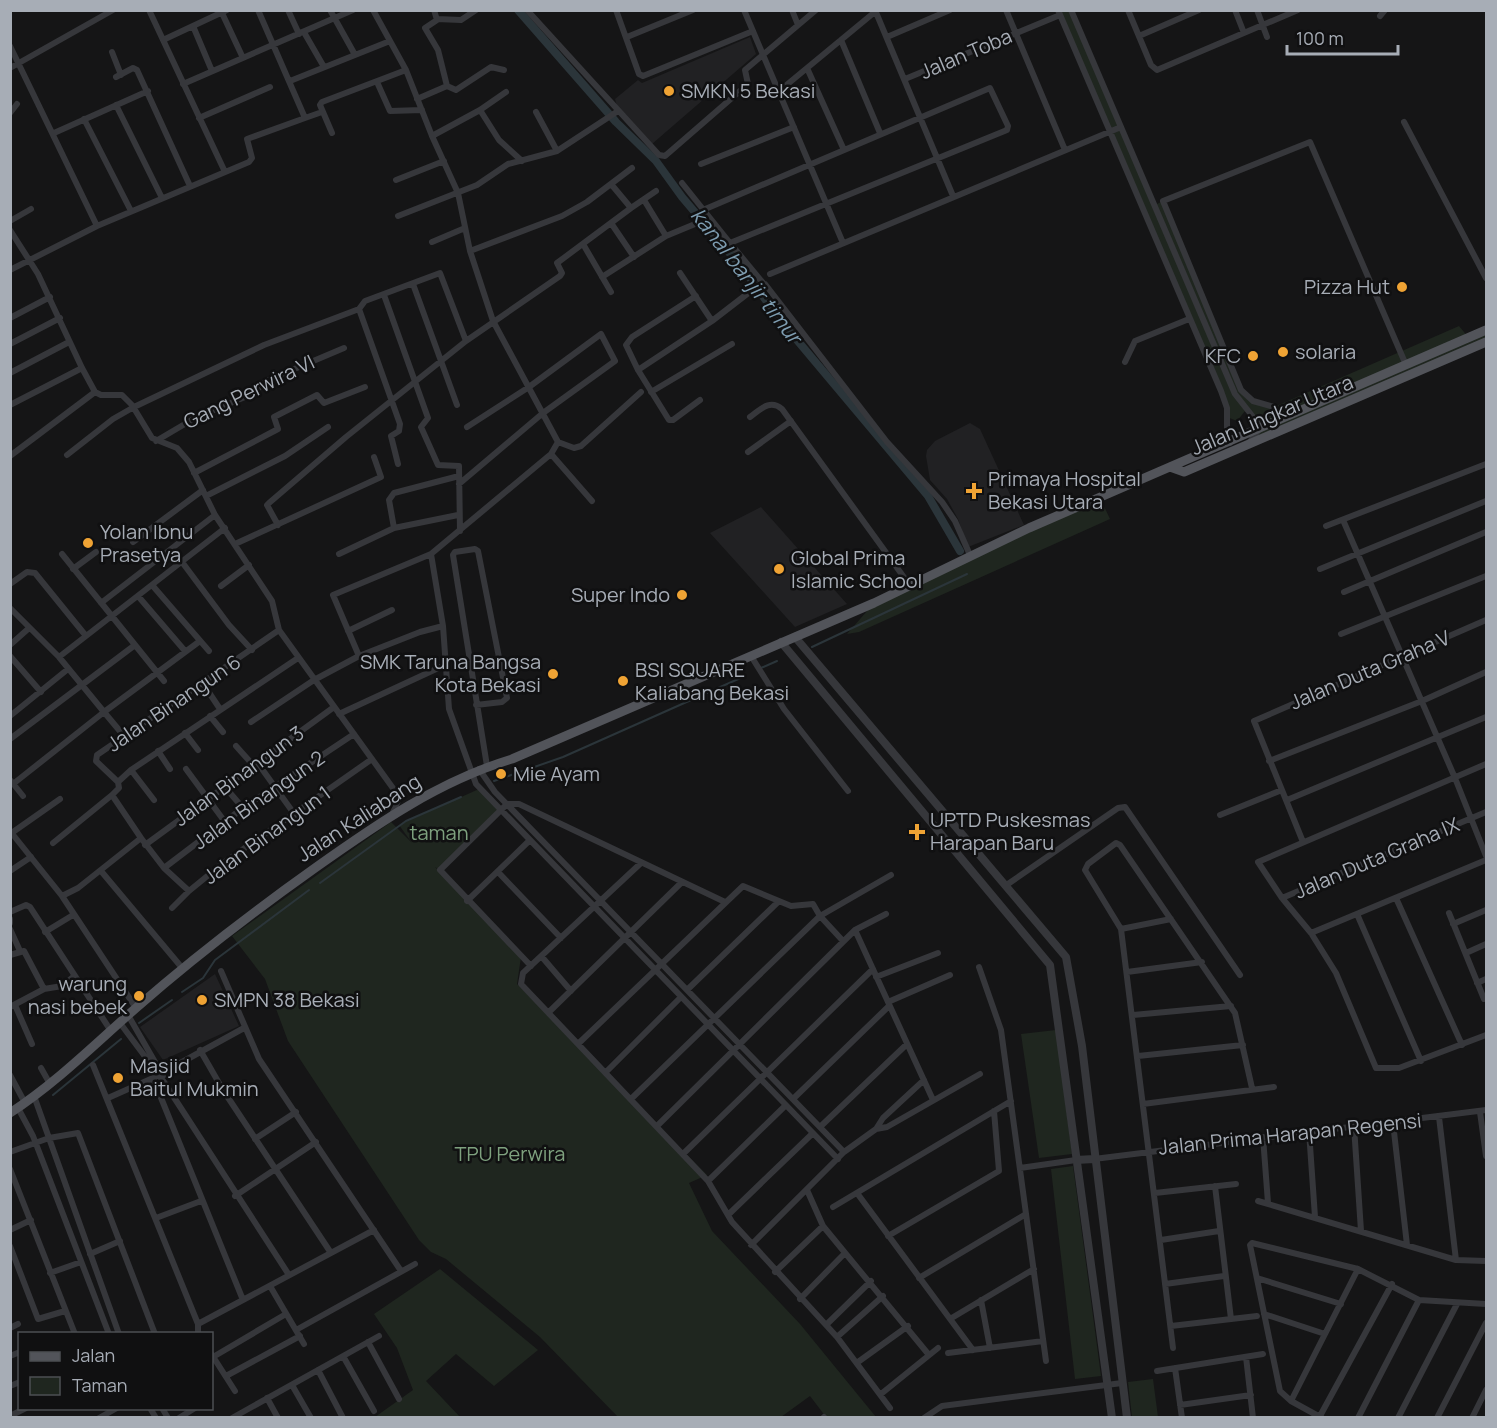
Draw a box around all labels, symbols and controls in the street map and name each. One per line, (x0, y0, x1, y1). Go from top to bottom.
scale bar (1287, 18, 1398, 56)
street label: Jalan Toba (916, 22, 1016, 85)
text: 100 m (1296, 26, 1344, 50)
place label: SMKN 5 Bekasi (681, 77, 815, 104)
marker: SMKN 5 Bekasi (662, 84, 676, 98)
water label: kanal banjir timur (685, 202, 810, 351)
place label: Pizza Hut (1304, 273, 1390, 300)
marker: Pizza Hut (1395, 280, 1409, 294)
place label: solaria (1295, 338, 1356, 365)
place label: KFC (1205, 342, 1241, 369)
marker: solaria (1276, 345, 1290, 359)
street label: Gang Perwira VI (179, 348, 319, 435)
marker: KFC (1246, 349, 1260, 363)
street label: Jalan Lingkar Utara (1186, 368, 1357, 461)
place label: Primaya Hospital Bekasi Utara (988, 465, 1141, 515)
marker: Primaya Hospital Bekasi Utara (965, 482, 983, 500)
place label: Yolan Ibnu Prasetya (100, 518, 193, 568)
marker: Yolan Ibnu Prasetya (81, 536, 95, 550)
place label: Global Prima Islamic School (791, 544, 922, 594)
marker: Global Prima Islamic School (772, 562, 786, 576)
place label: Super Indo (571, 581, 670, 608)
marker: Super Indo (675, 588, 689, 602)
street label: Jalan Duta Graha V (1286, 624, 1454, 715)
street label: Jalan Binangun 6 (102, 648, 246, 757)
place label: SMK Taruna Bangsa Kota Bekasi (360, 648, 541, 698)
place label: BSI SQUARE Kaliabang Bekasi (635, 656, 789, 706)
marker: SMK Taruna Bangsa Kota Bekasi (546, 667, 560, 681)
marker: BSI SQUARE Kaliabang Bekasi (616, 674, 630, 688)
street label: Jalan Binangun 3 (168, 719, 309, 832)
street label: Jalan Binangun 2 (188, 744, 330, 855)
place label: Mie Ayam (513, 760, 600, 787)
marker: Mie Ayam (494, 767, 508, 781)
street label: Jalan Kaliabang (292, 768, 426, 868)
street label: Jalan Binangun 1 (198, 779, 336, 890)
place label: UPTD Puskesmas Harapan Baru (930, 806, 1090, 856)
street label: Jalan Duta Graha IX (1290, 811, 1463, 904)
park label: taman (409, 819, 469, 846)
marker: UPTD Puskesmas Harapan Baru (908, 823, 926, 841)
place label: warung nasi bebek (28, 970, 128, 1020)
place label: SMPN 38 Bekasi (214, 986, 360, 1013)
marker: warung nasi bebek (132, 989, 146, 1003)
marker: SMPN 38 Bekasi (195, 993, 209, 1007)
place label: Masjid Baitul Mukmin (130, 1052, 259, 1102)
marker: Masjid Baitul Mukmin (111, 1071, 125, 1085)
street label: Jalan Prima Harapan Regensi (1157, 1106, 1423, 1161)
park label: TPU Perwira (455, 1140, 565, 1167)
legend (18, 1332, 213, 1410)
text: Jalan (72, 1343, 115, 1367)
text: Taman (72, 1373, 127, 1397)

